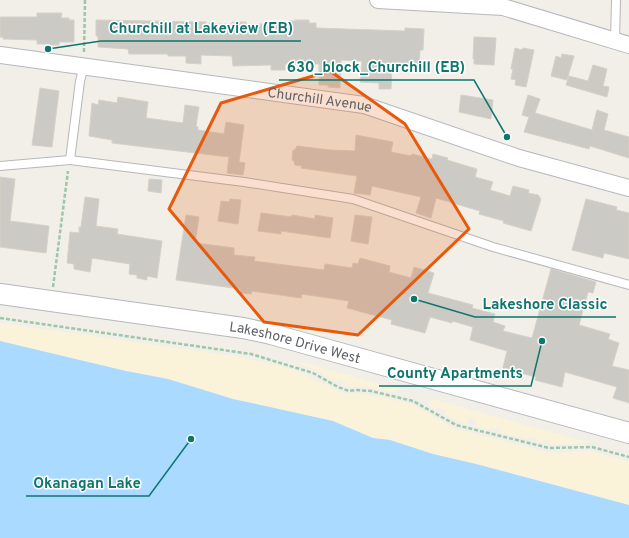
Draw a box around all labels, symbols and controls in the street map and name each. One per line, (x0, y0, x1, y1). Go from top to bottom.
callout: Churchill at Lakeview (EB) (101, 14, 301, 41)
text: Churchill at Lakeview (EB) (109, 20, 293, 39)
callout: 630_block_Churchill (EB) (279, 53, 474, 80)
text: 630_block_Churchill (EB) (287, 59, 465, 78)
street label: Churchill Avenue (266, 85, 374, 117)
callout: Lakeshore Classic (475, 290, 616, 317)
text: Lakeshore Classic (482, 296, 608, 315)
street label: Lakeshore Drive West (228, 319, 362, 368)
callout: County Apartments (379, 359, 531, 386)
text: County Apartments (387, 365, 523, 384)
callout: Okanagan Lake (26, 469, 149, 496)
text: Okanagan Lake (33, 475, 141, 494)

